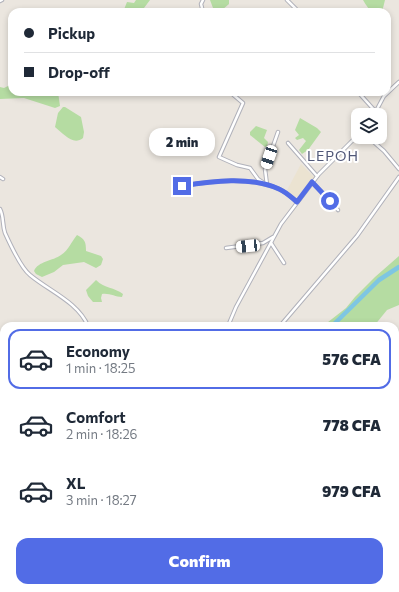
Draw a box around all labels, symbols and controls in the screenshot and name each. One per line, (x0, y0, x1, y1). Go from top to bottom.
text: Pickup (48, 24, 95, 42)
text: Drop-off (48, 63, 110, 81)
map controls (351, 108, 387, 144)
button: layers (351, 108, 387, 144)
callout: 2 min (149, 128, 215, 156)
text: 2 min (166, 134, 198, 150)
car (259, 144, 279, 170)
district label: LEPOH (307, 147, 359, 164)
route end (173, 177, 191, 195)
route start (321, 192, 339, 210)
car (235, 239, 261, 253)
icon: car (18, 341, 54, 377)
text: Economy (66, 342, 130, 360)
text: 576 CFA (322, 350, 381, 368)
text: 1 min · 18:25 (66, 360, 135, 376)
icon: car (18, 407, 54, 443)
text: Comfort (66, 408, 126, 426)
text: 778 CFA (323, 416, 381, 434)
text: 2 min · 18:26 (66, 426, 137, 442)
icon: car (18, 473, 54, 509)
text: XL (66, 474, 85, 492)
text: 979 CFA (322, 482, 381, 500)
text: 3 min · 18:27 (66, 492, 137, 508)
button: Confirm (16, 538, 383, 584)

